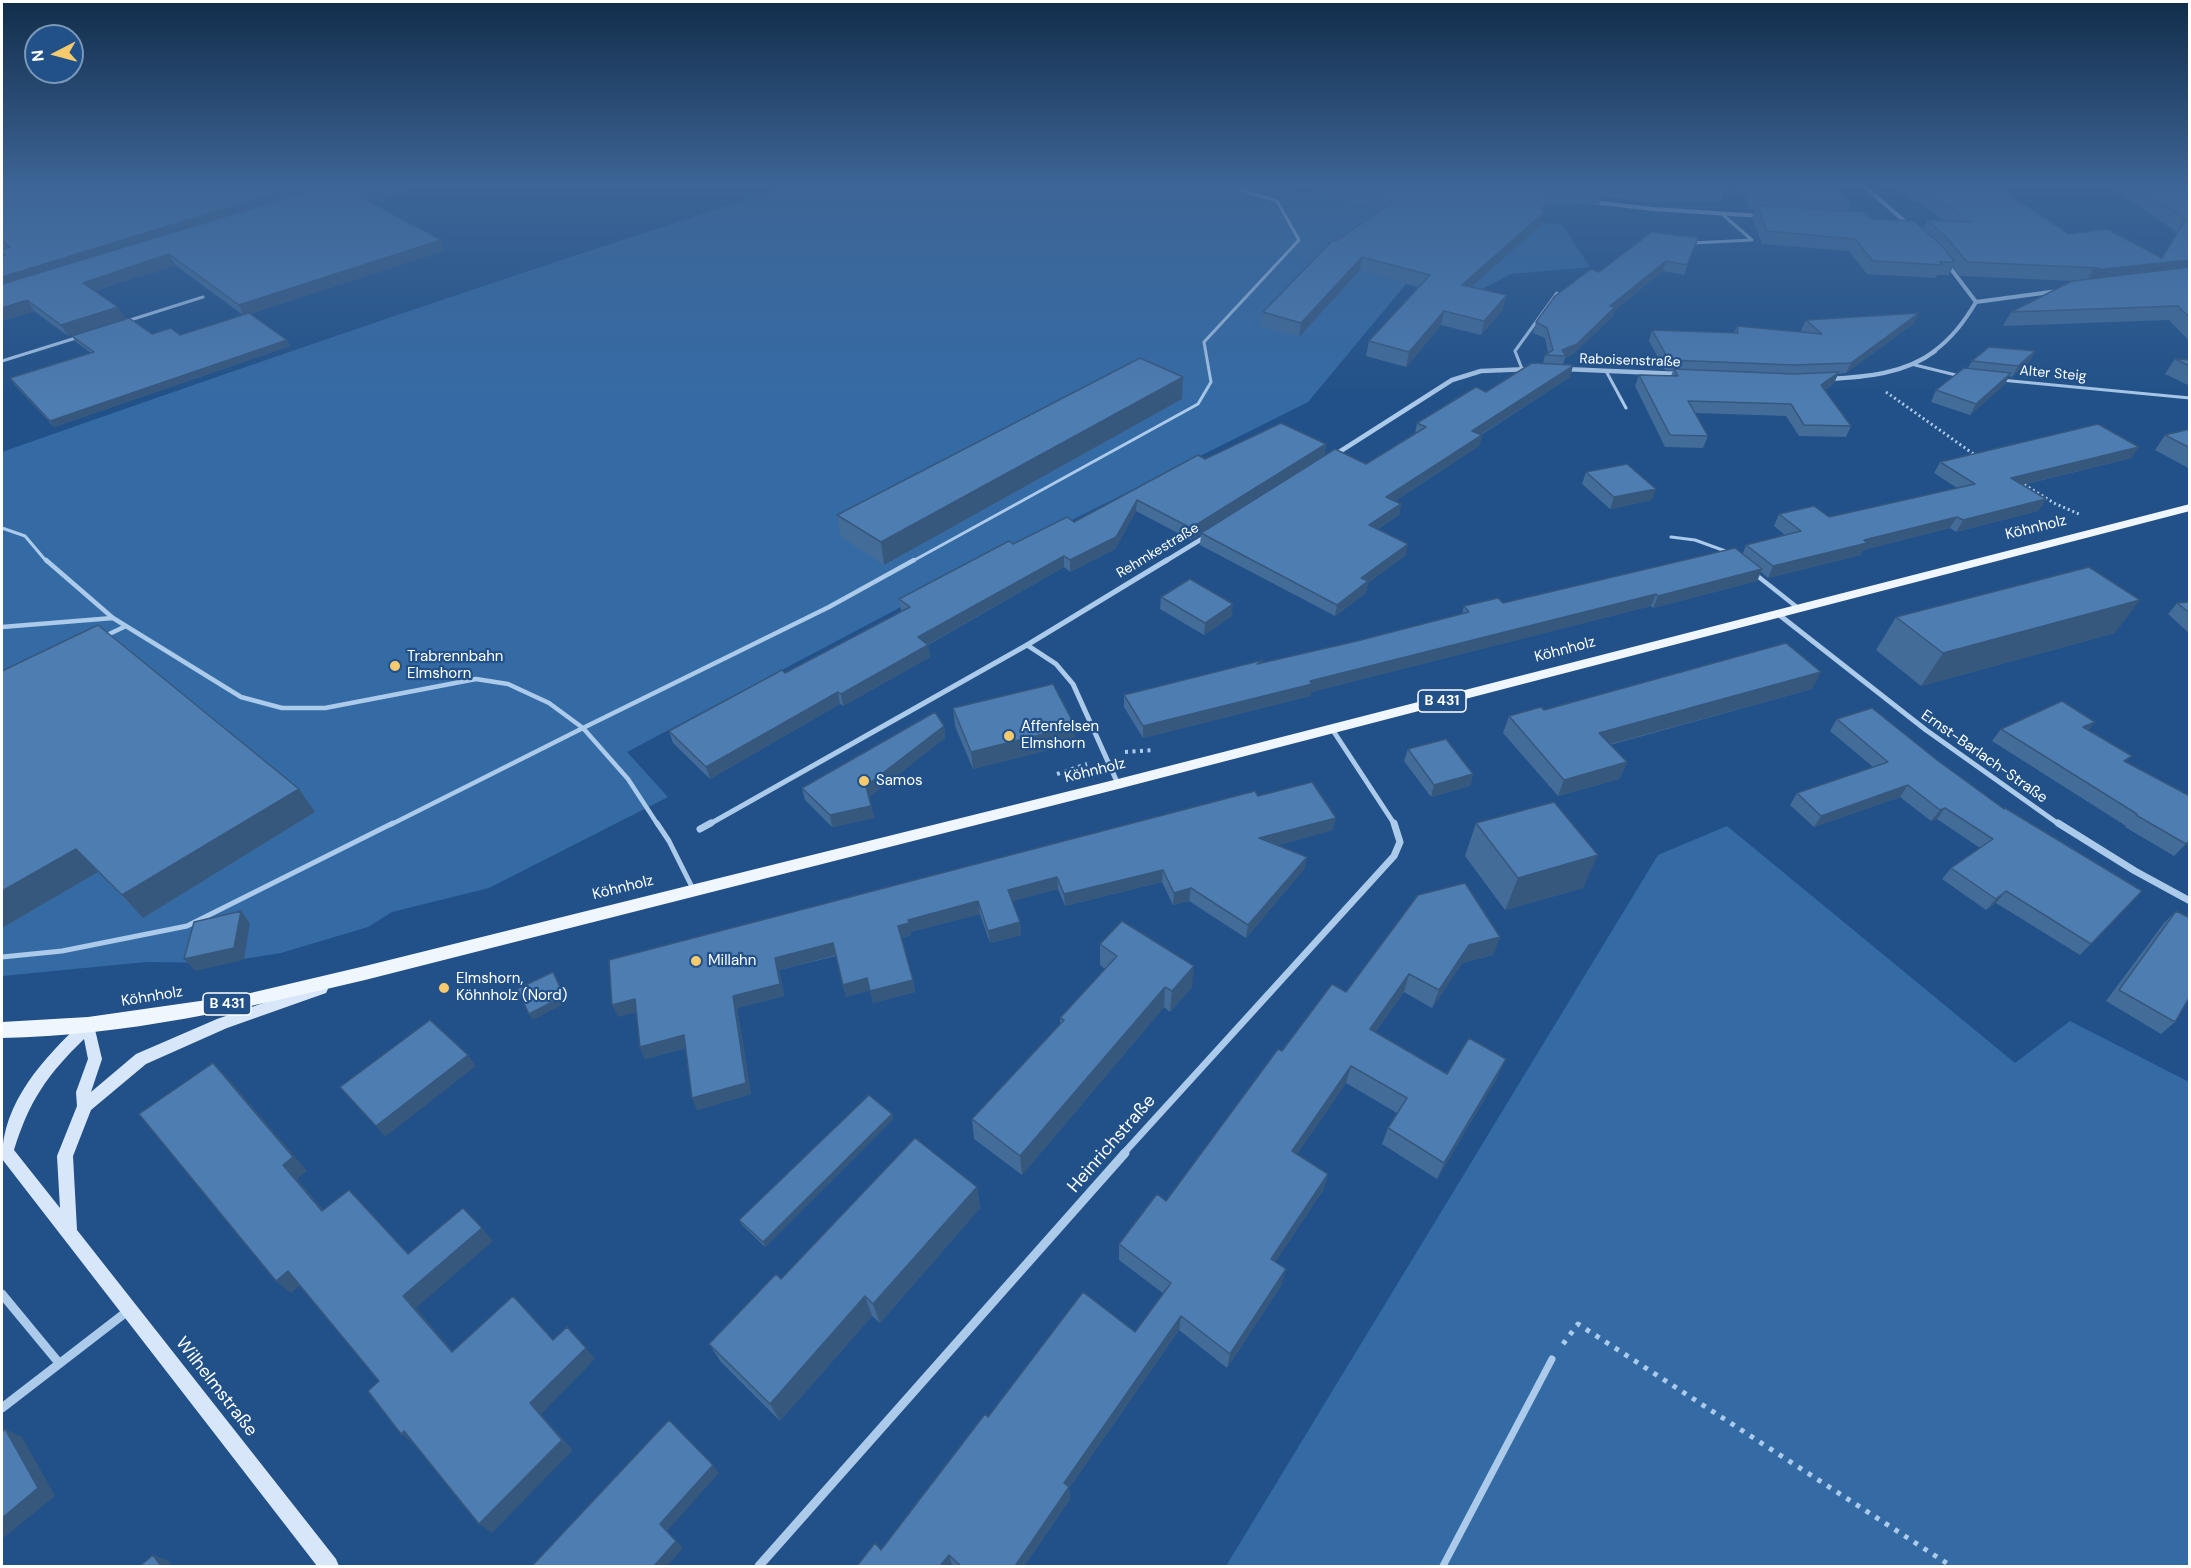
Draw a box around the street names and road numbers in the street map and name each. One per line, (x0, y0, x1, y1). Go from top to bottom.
street label: Raboisenstraße (1579, 351, 1681, 371)
street label: Alter Steig (2019, 363, 2087, 385)
street label: Köhnholz (2004, 512, 2068, 544)
street label: Rehmkestraße (1114, 520, 1202, 582)
street label: Köhnholz (1533, 633, 1597, 667)
road number: B 431 (1418, 690, 1466, 712)
street label: Ernst-Barlach-Straße (1917, 707, 2051, 807)
street label: Köhnholz (1063, 755, 1127, 787)
street label: Köhnholz (591, 872, 655, 904)
street label: Köhnholz (120, 983, 184, 1011)
road number: B 431 (203, 993, 251, 1015)
street label: Heinrichstraße (1064, 1091, 1160, 1197)
street label: Wilhelmstraße (170, 1333, 262, 1441)

